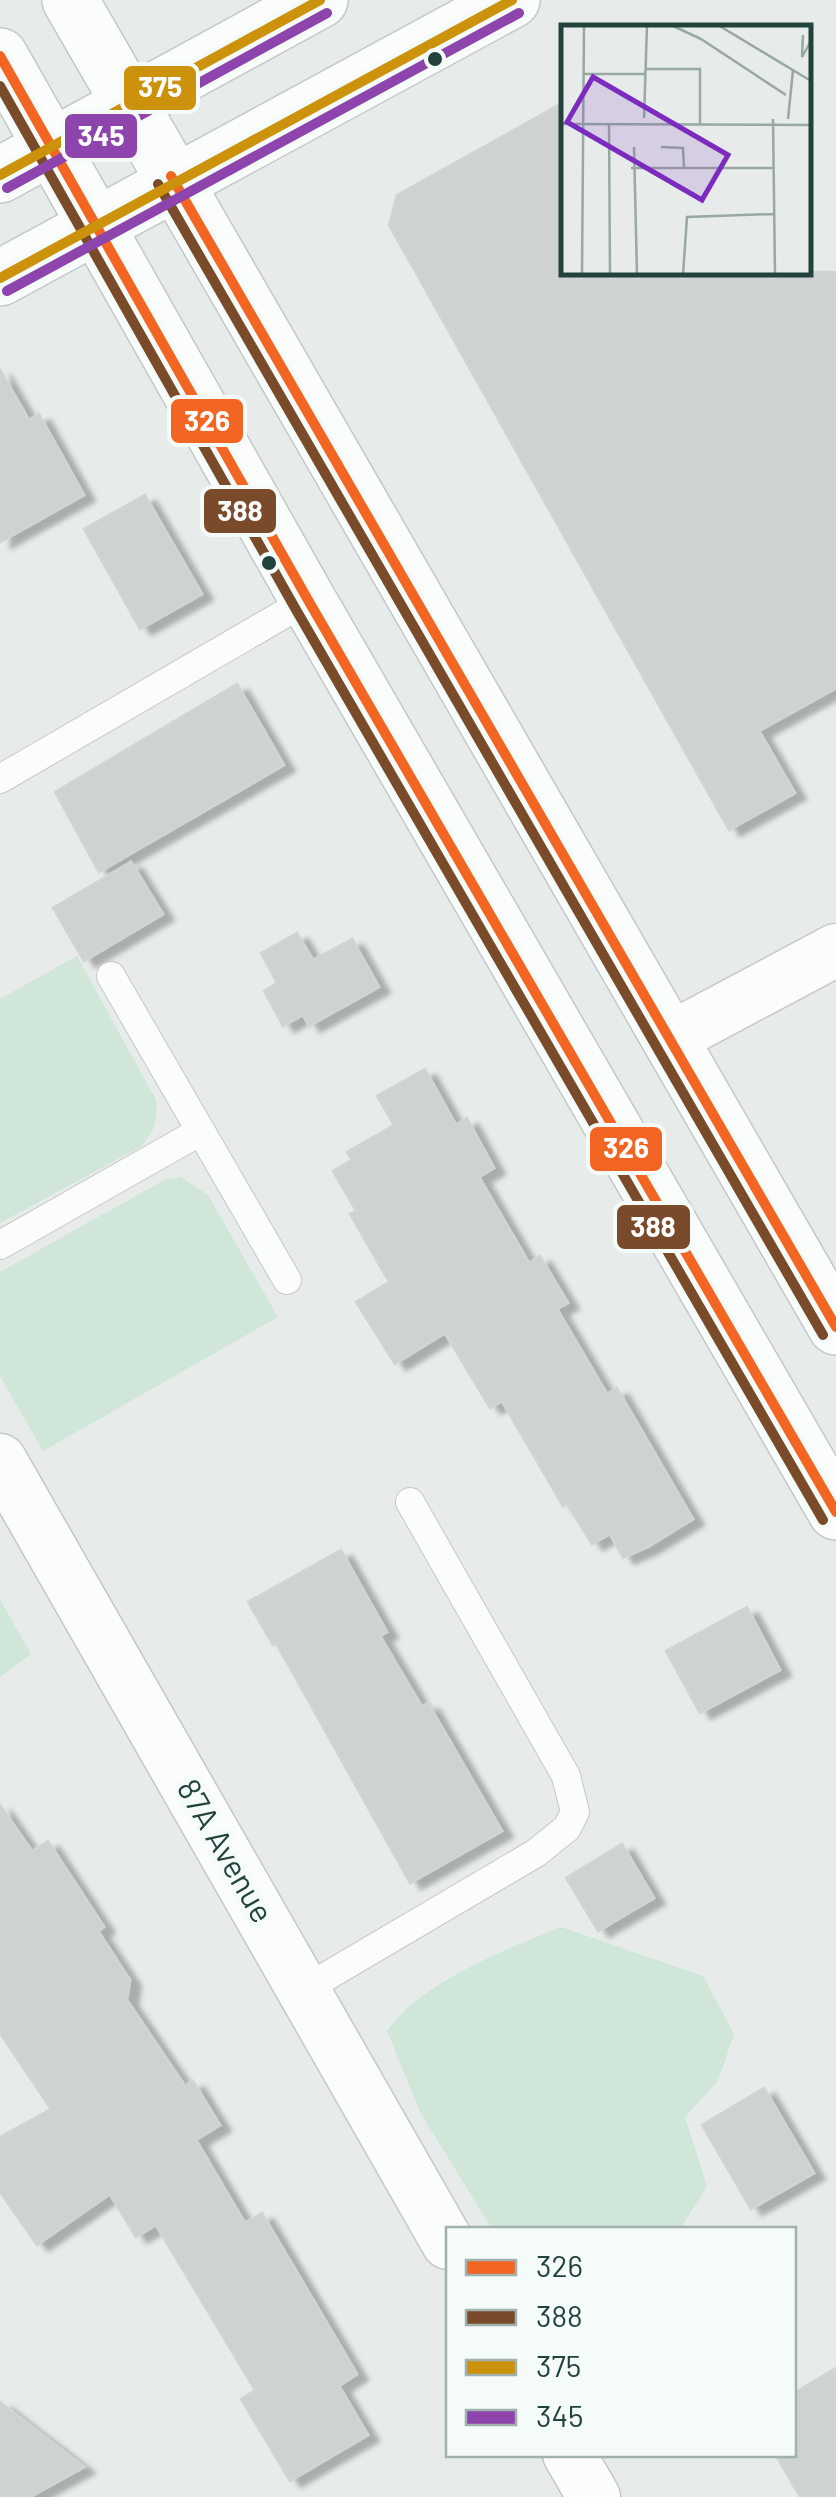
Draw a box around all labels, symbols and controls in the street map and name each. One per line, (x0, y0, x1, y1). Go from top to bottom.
inset map (561, 25, 811, 275)
unlabelled marker (425, 49, 445, 69)
line badge: 375 (122, 64, 198, 112)
text: 375 (138, 69, 182, 103)
line badge: 345 (63, 112, 139, 160)
text: 345 (77, 118, 125, 152)
line badge: 326 (169, 397, 245, 445)
text: 326 (184, 403, 230, 437)
line badge: 388 (202, 487, 278, 535)
text: 388 (217, 493, 263, 527)
unlabelled marker (259, 553, 279, 573)
line badge: 326 (588, 1125, 664, 1173)
text: 326 (603, 1130, 649, 1164)
line badge: 388 (615, 1203, 692, 1251)
text: 388 (630, 1209, 676, 1243)
street label: 87A Avenue (170, 1772, 283, 1928)
legend (446, 2227, 796, 2457)
text: 326 (536, 2247, 583, 2283)
text: 388 (536, 2297, 583, 2333)
text: 375 (536, 2347, 581, 2383)
text: 345 (536, 2397, 583, 2433)

